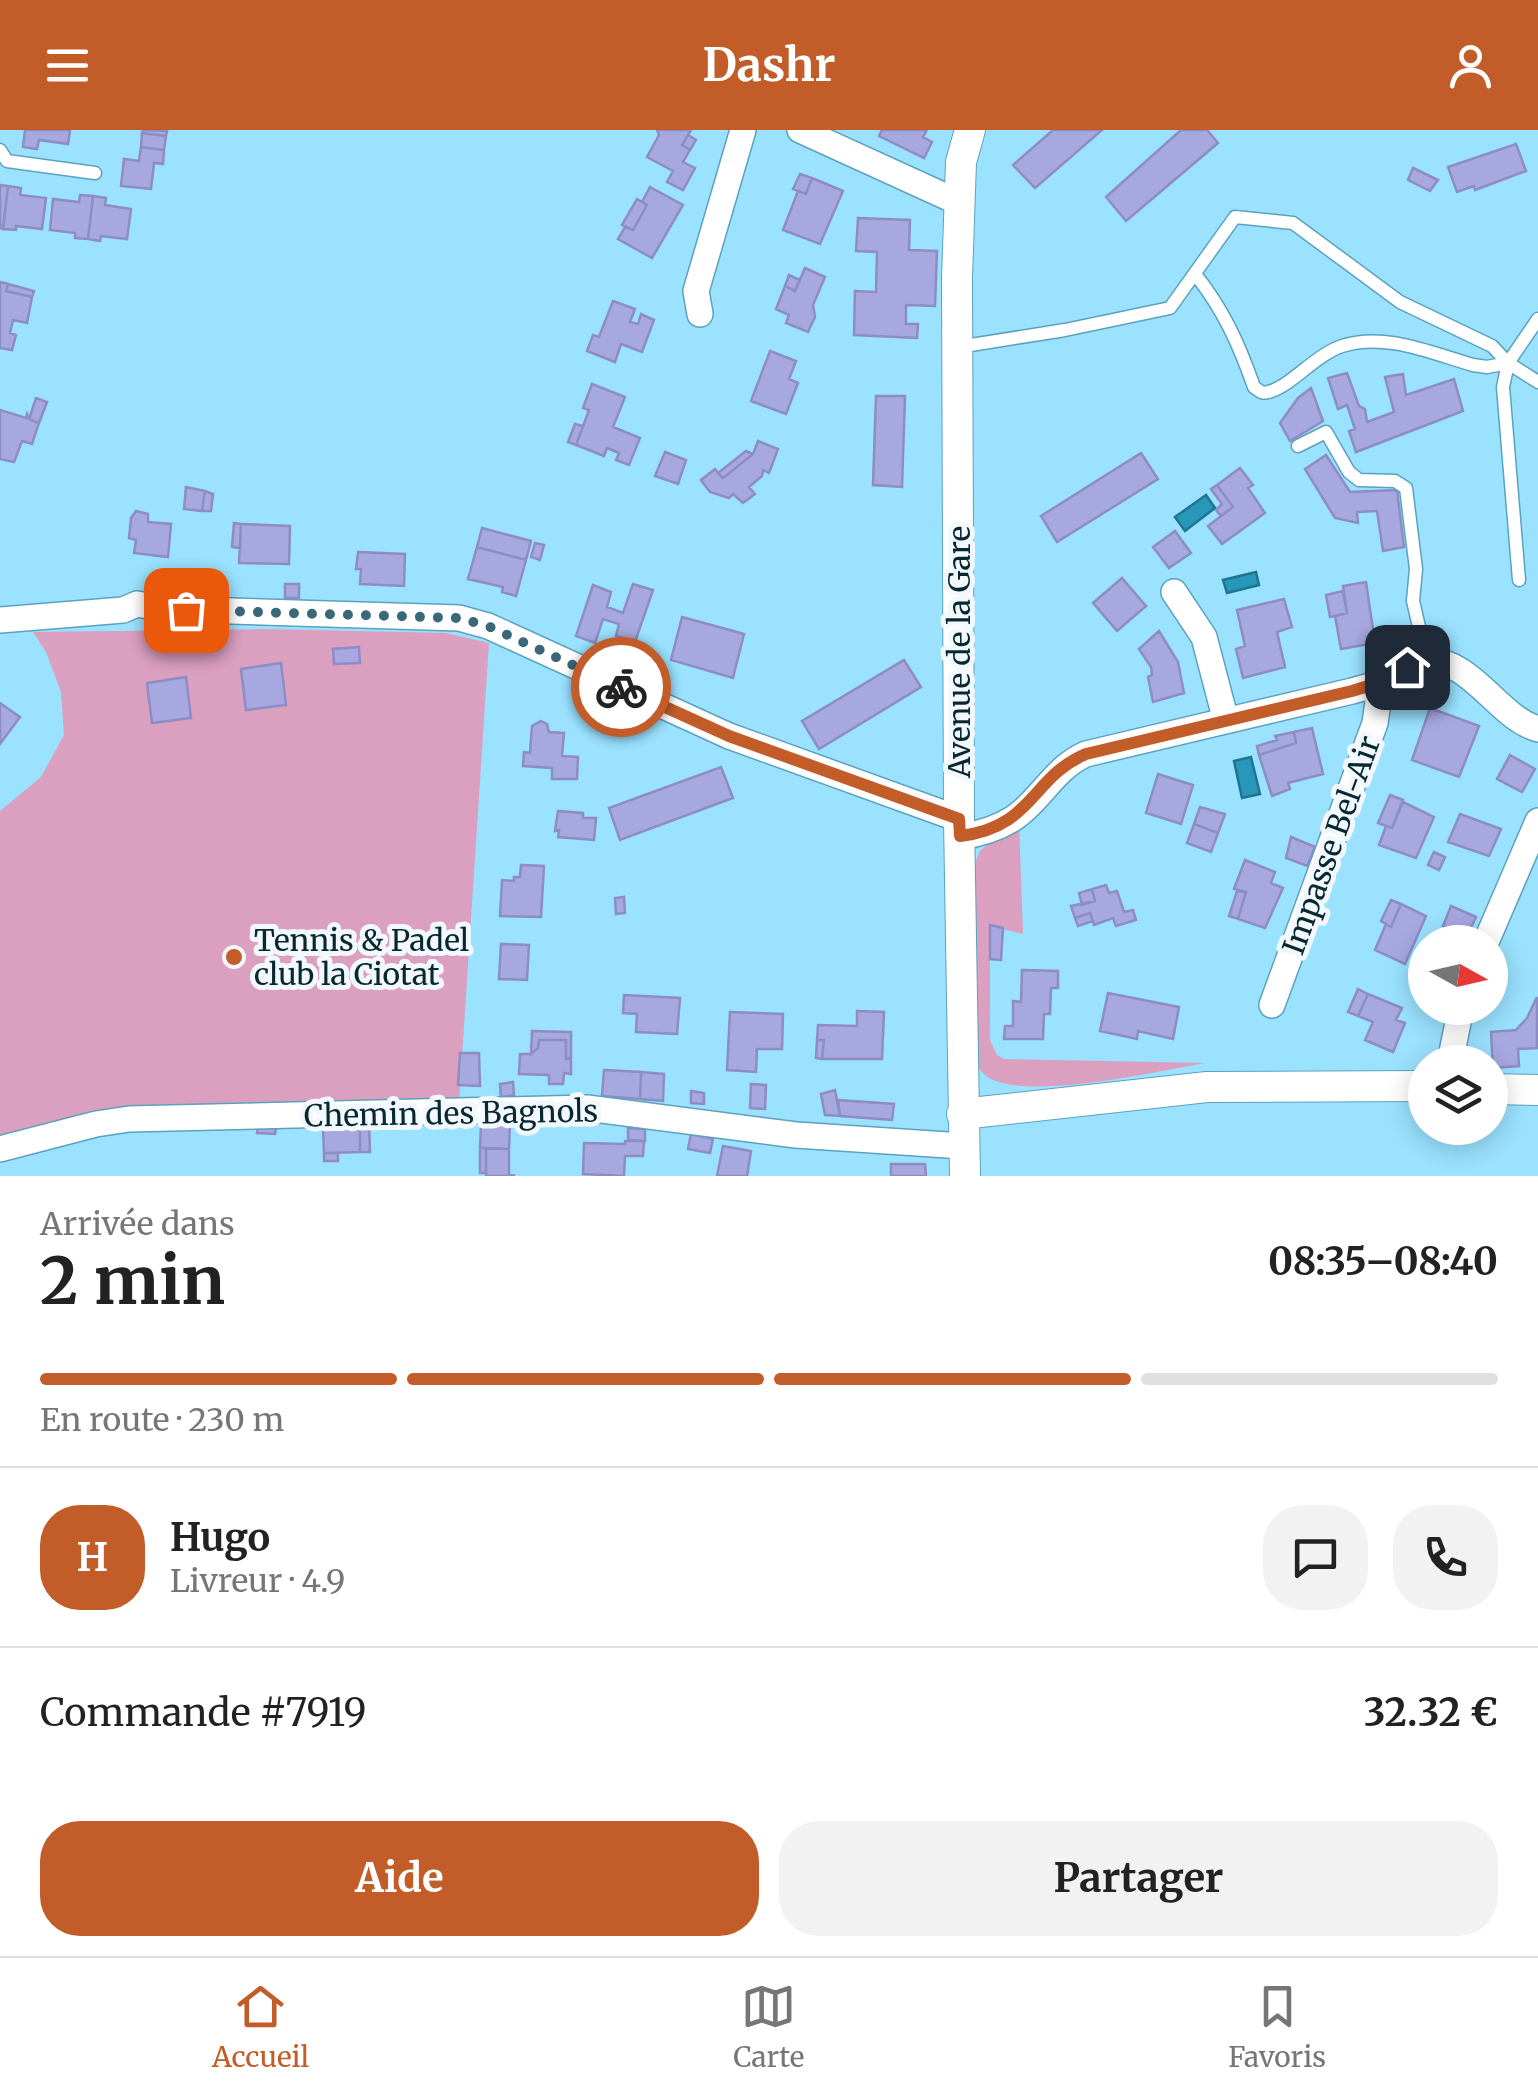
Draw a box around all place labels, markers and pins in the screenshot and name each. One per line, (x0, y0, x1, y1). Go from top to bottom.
pin (144, 568, 229, 653)
pin (1365, 625, 1450, 710)
place label: Tennis & Padel club la Ciotat (254, 921, 469, 993)
marker: Tennis & Padel club la Ciotat (223, 946, 245, 968)

